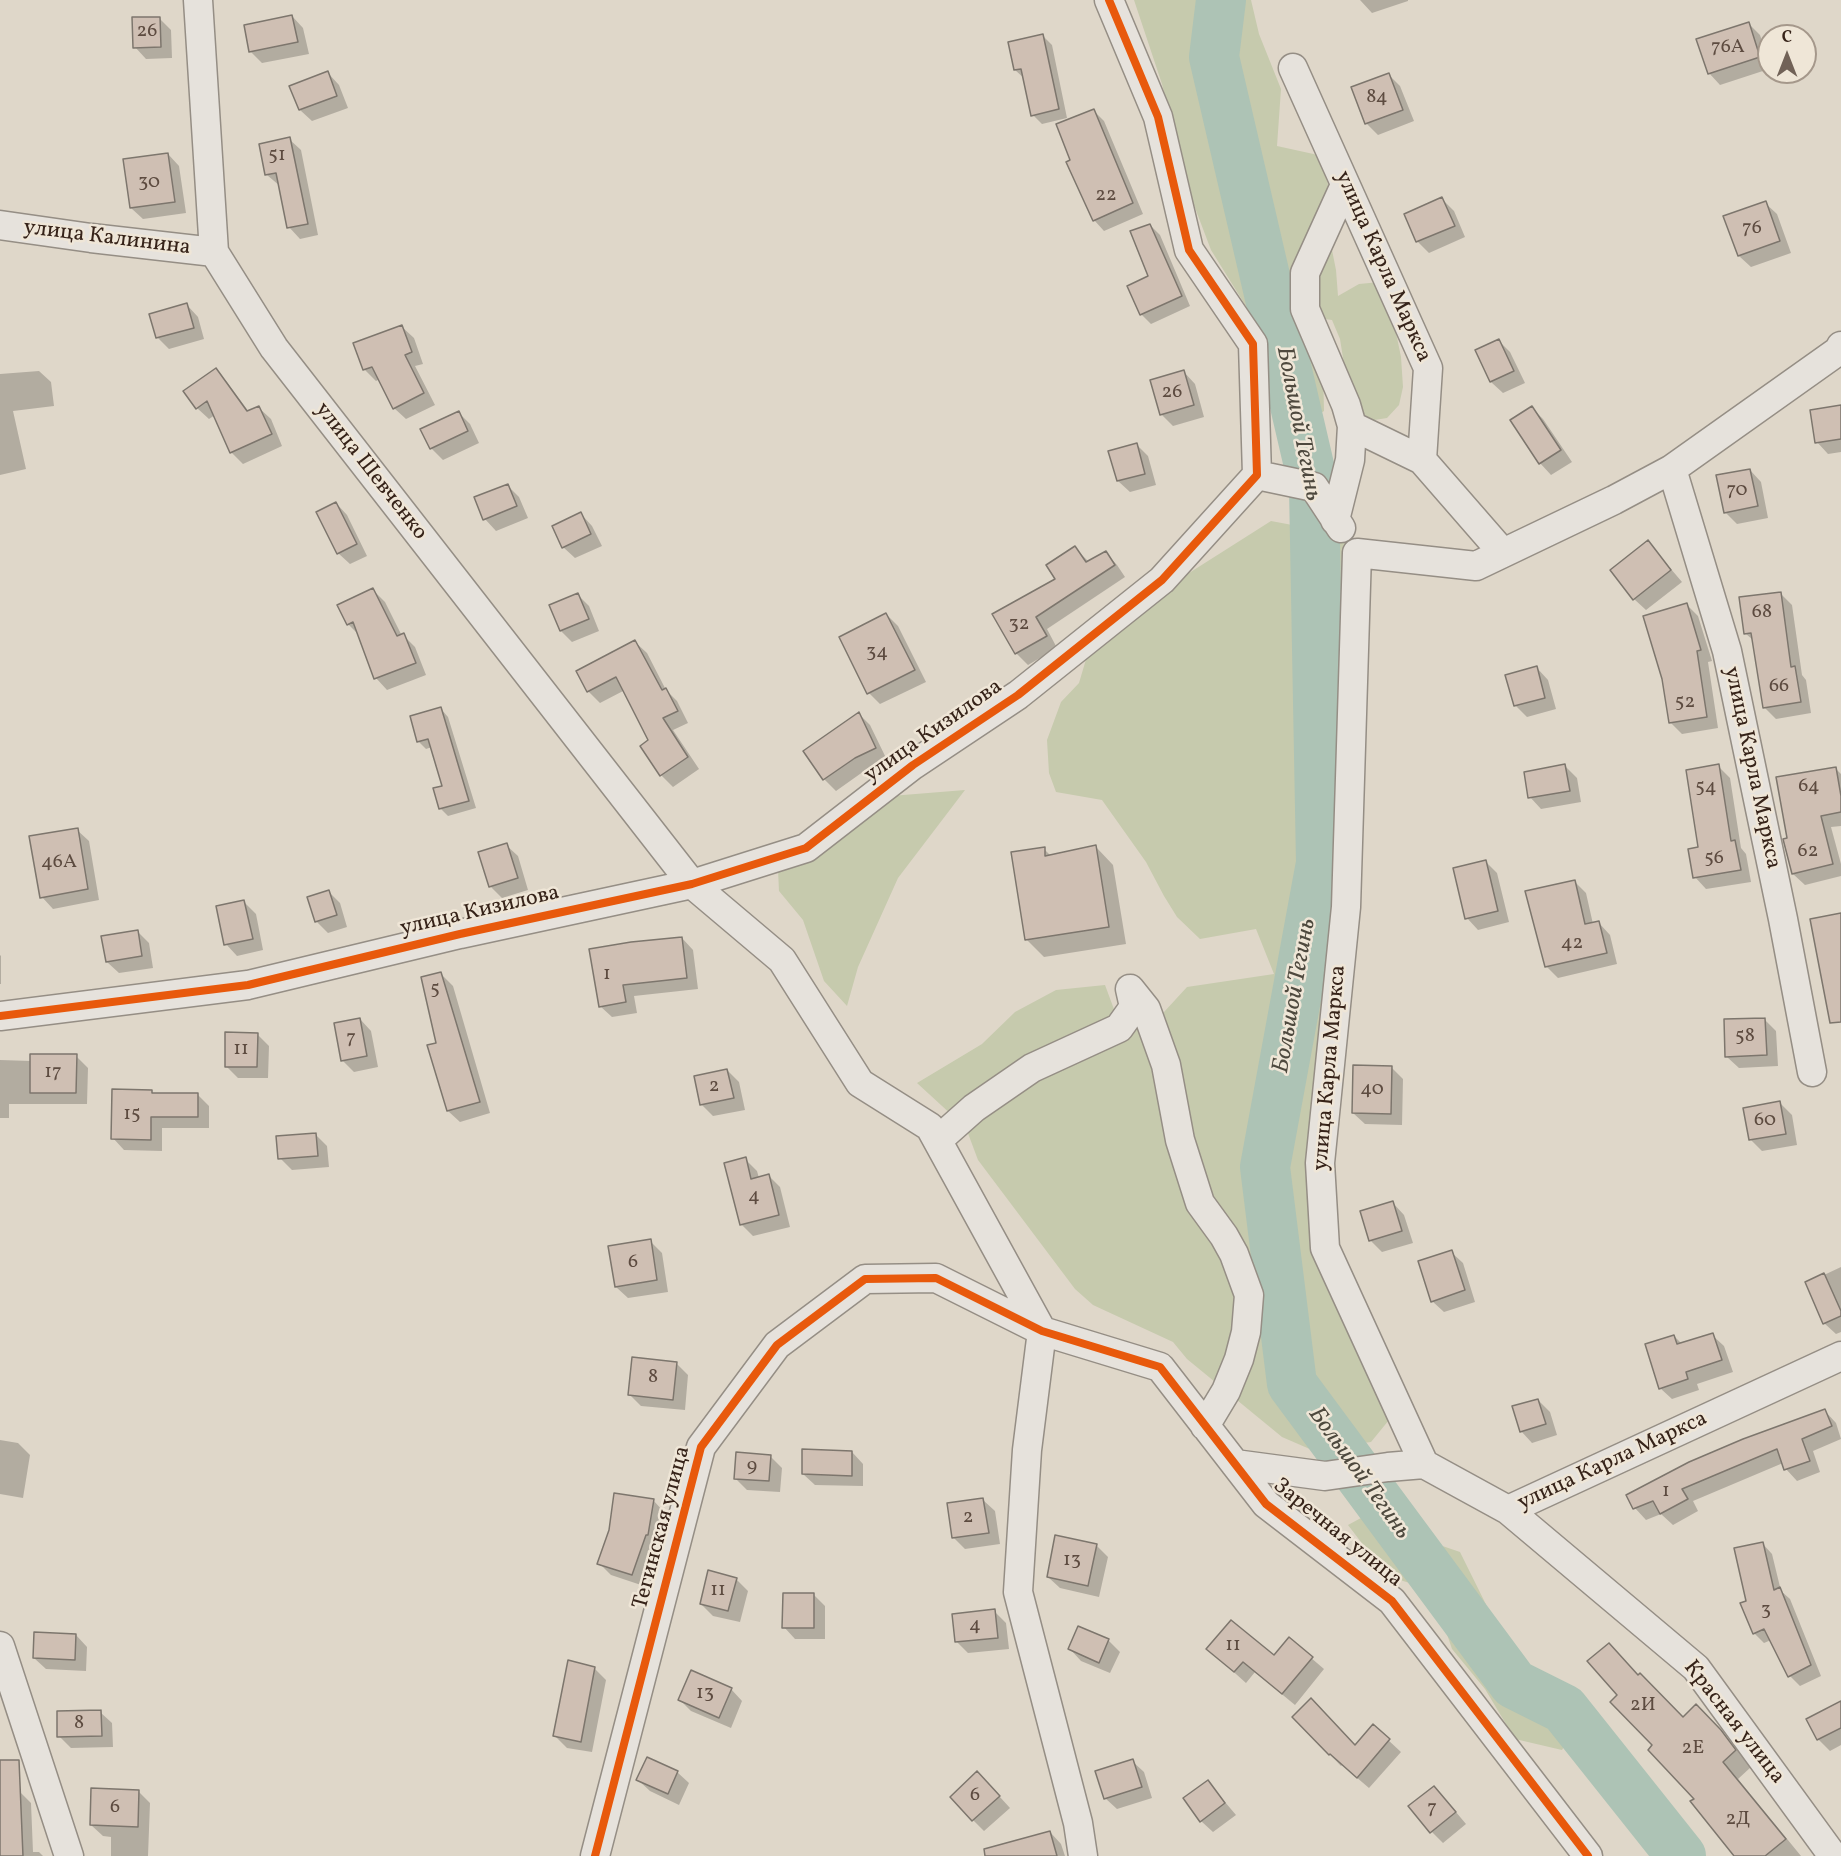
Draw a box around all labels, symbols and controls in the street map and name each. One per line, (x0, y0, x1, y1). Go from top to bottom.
house number: 26 (137, 20, 157, 44)
north arrow (1757, 24, 1817, 84)
text: С (1782, 27, 1792, 49)
house number: 76А (1711, 36, 1745, 60)
house number: 84 (1366, 86, 1388, 110)
house number: 51 (268, 144, 286, 168)
street label: улица Карла Маркса (1328, 167, 1436, 367)
house number: 30 (138, 171, 160, 195)
house number: 22 (1095, 184, 1117, 208)
street label: улица Калинина (22, 216, 192, 262)
house number: 76 (1742, 217, 1762, 241)
water label: Большой Тегинь (1268, 345, 1326, 503)
house number: 26 (1162, 381, 1182, 405)
street label: улица Шевченко (308, 398, 432, 546)
house number: 70 (1727, 479, 1747, 503)
house number: 68 (1752, 601, 1772, 625)
house number: 32 (1009, 613, 1029, 637)
house number: 34 (866, 641, 888, 665)
street label: улица Карла Маркса (1717, 664, 1785, 872)
street label: улица Кизилова (860, 675, 1008, 789)
house number: 66 (1769, 675, 1789, 699)
house number: 52 (1675, 691, 1695, 715)
house number: 64 (1798, 775, 1820, 799)
house number: 54 (1695, 776, 1717, 800)
house number: 62 (1798, 840, 1818, 864)
house number: 56 (1704, 847, 1724, 871)
house number: 46А (41, 851, 77, 875)
street label: улица Кизилова (398, 881, 562, 943)
water label: Большой Тегинь (1268, 917, 1324, 1075)
house number: 42 (1561, 932, 1583, 956)
house number: 1 (603, 963, 611, 987)
street label: улица Карла Маркса (1309, 964, 1353, 1172)
house number: 5 (430, 978, 440, 1002)
house number: 58 (1735, 1025, 1755, 1049)
house number: 7 (346, 1027, 356, 1051)
house number: 11 (233, 1038, 249, 1062)
house number: 17 (44, 1061, 62, 1085)
house number: 2 (709, 1075, 719, 1099)
house number: 40 (1360, 1078, 1384, 1102)
house number: 15 (123, 1103, 141, 1127)
house number: 60 (1754, 1109, 1776, 1133)
house number: 4 (748, 1185, 760, 1209)
house number: 6 (628, 1251, 638, 1275)
house number: 8 (648, 1366, 658, 1390)
water label: Большой Тегинь (1301, 1403, 1415, 1545)
street label: улица Карла Маркса (1514, 1406, 1712, 1518)
street label: Тегинская улица (629, 1444, 697, 1612)
house number: 9 (747, 1455, 757, 1479)
street label: Заречная улица (1267, 1474, 1407, 1594)
house number: 1 (1662, 1480, 1670, 1504)
house number: 2 (963, 1506, 973, 1530)
house number: 13 (1063, 1549, 1081, 1573)
house number: 11 (710, 1579, 726, 1603)
house number: 3 (1761, 1599, 1771, 1623)
house number: 4 (969, 1614, 981, 1638)
house number: 11 (1225, 1634, 1241, 1658)
street label: Красная улица (1676, 1656, 1790, 1790)
house number: 13 (696, 1682, 714, 1706)
house number: 2И (1630, 1694, 1656, 1718)
house number: 8 (74, 1712, 84, 1736)
house number: 2Е (1682, 1737, 1704, 1761)
house number: 6 (970, 1784, 980, 1808)
house number: 6 (110, 1796, 120, 1820)
house number: 7 (1427, 1797, 1437, 1821)
house number: 2Д (1725, 1808, 1751, 1832)

